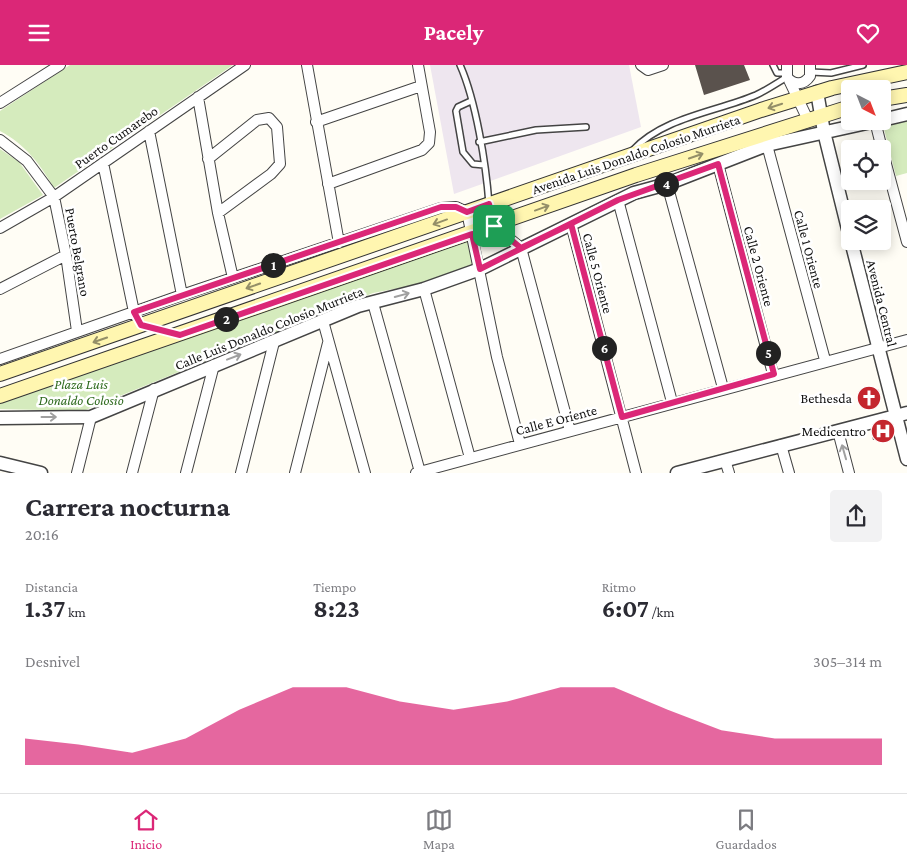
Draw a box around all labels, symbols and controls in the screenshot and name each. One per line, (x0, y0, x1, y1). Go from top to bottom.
icon: menu (25, 19, 53, 47)
icon: heart (854, 19, 882, 47)
text: Pacely (424, 20, 483, 45)
north arrow (841, 80, 891, 130)
map controls (841, 80, 891, 250)
one-way arrow (768, 101, 784, 111)
street label: Puerto Cumarebo (71, 102, 161, 172)
street label: Avenida Luis Donaldo Colosio Murrieta (530, 111, 743, 197)
button: locate (841, 140, 891, 190)
one-way arrow (688, 151, 703, 160)
pin: 4 (654, 171, 678, 197)
text: 4 (663, 176, 670, 192)
button: layers (841, 200, 891, 250)
one-way arrow (534, 203, 549, 212)
pin (473, 205, 515, 247)
street label: Puerto Belgrano (62, 206, 94, 298)
street label: Calle 1 Oriente (791, 208, 827, 290)
icon: arrive (480, 212, 508, 240)
one-way arrow (433, 218, 448, 227)
street label: Calle 2 Oriente (741, 224, 777, 308)
street label: Calle 5 Oriente (580, 231, 616, 315)
pin: 1 (260, 253, 286, 277)
text: 1 (271, 257, 276, 273)
street label: Avenida Central (863, 258, 901, 349)
one-way arrow (246, 282, 261, 291)
street label: Calle Luis Donaldo Colosio Murrieta (172, 283, 366, 373)
one-way arrow (394, 289, 410, 299)
pin: 2 (214, 307, 238, 331)
text: 2 (223, 311, 230, 327)
one-way arrow (92, 335, 108, 345)
pin: 6 (592, 335, 616, 361)
text: 6 (601, 340, 608, 356)
pin: 5 (756, 341, 780, 365)
text: 5 (765, 345, 772, 361)
one-way arrow (226, 352, 241, 362)
park label: Plaza Luis Donaldo Colosio (38, 376, 124, 408)
church icon: Bethesda (856, 385, 882, 411)
place label: Bethesda (801, 390, 853, 406)
street label: Calle E Oriente (514, 401, 598, 439)
one-way arrow (40, 412, 56, 422)
hospital icon: Medicentro (870, 418, 896, 444)
place label: Medicentro (802, 423, 866, 439)
one-way arrow (838, 444, 848, 460)
button: share (830, 490, 882, 542)
text: Carrera nocturna (25, 491, 230, 522)
text: 20:16 (25, 526, 59, 543)
text: Distancia (25, 579, 78, 595)
text: Tiempo (313, 579, 356, 595)
text: Ritmo (602, 579, 636, 595)
text: 1.37 (25, 595, 65, 622)
text: 8:23 (313, 595, 360, 622)
text: 6:07 (602, 595, 649, 622)
text: km (65, 604, 86, 620)
text: /km (649, 604, 675, 620)
text: Desnivel (25, 653, 80, 670)
text: 305–314 m (813, 653, 882, 670)
tab: Inicio (130, 806, 162, 852)
tab: Mapa (423, 806, 455, 852)
tab: Guardados (716, 806, 777, 852)

